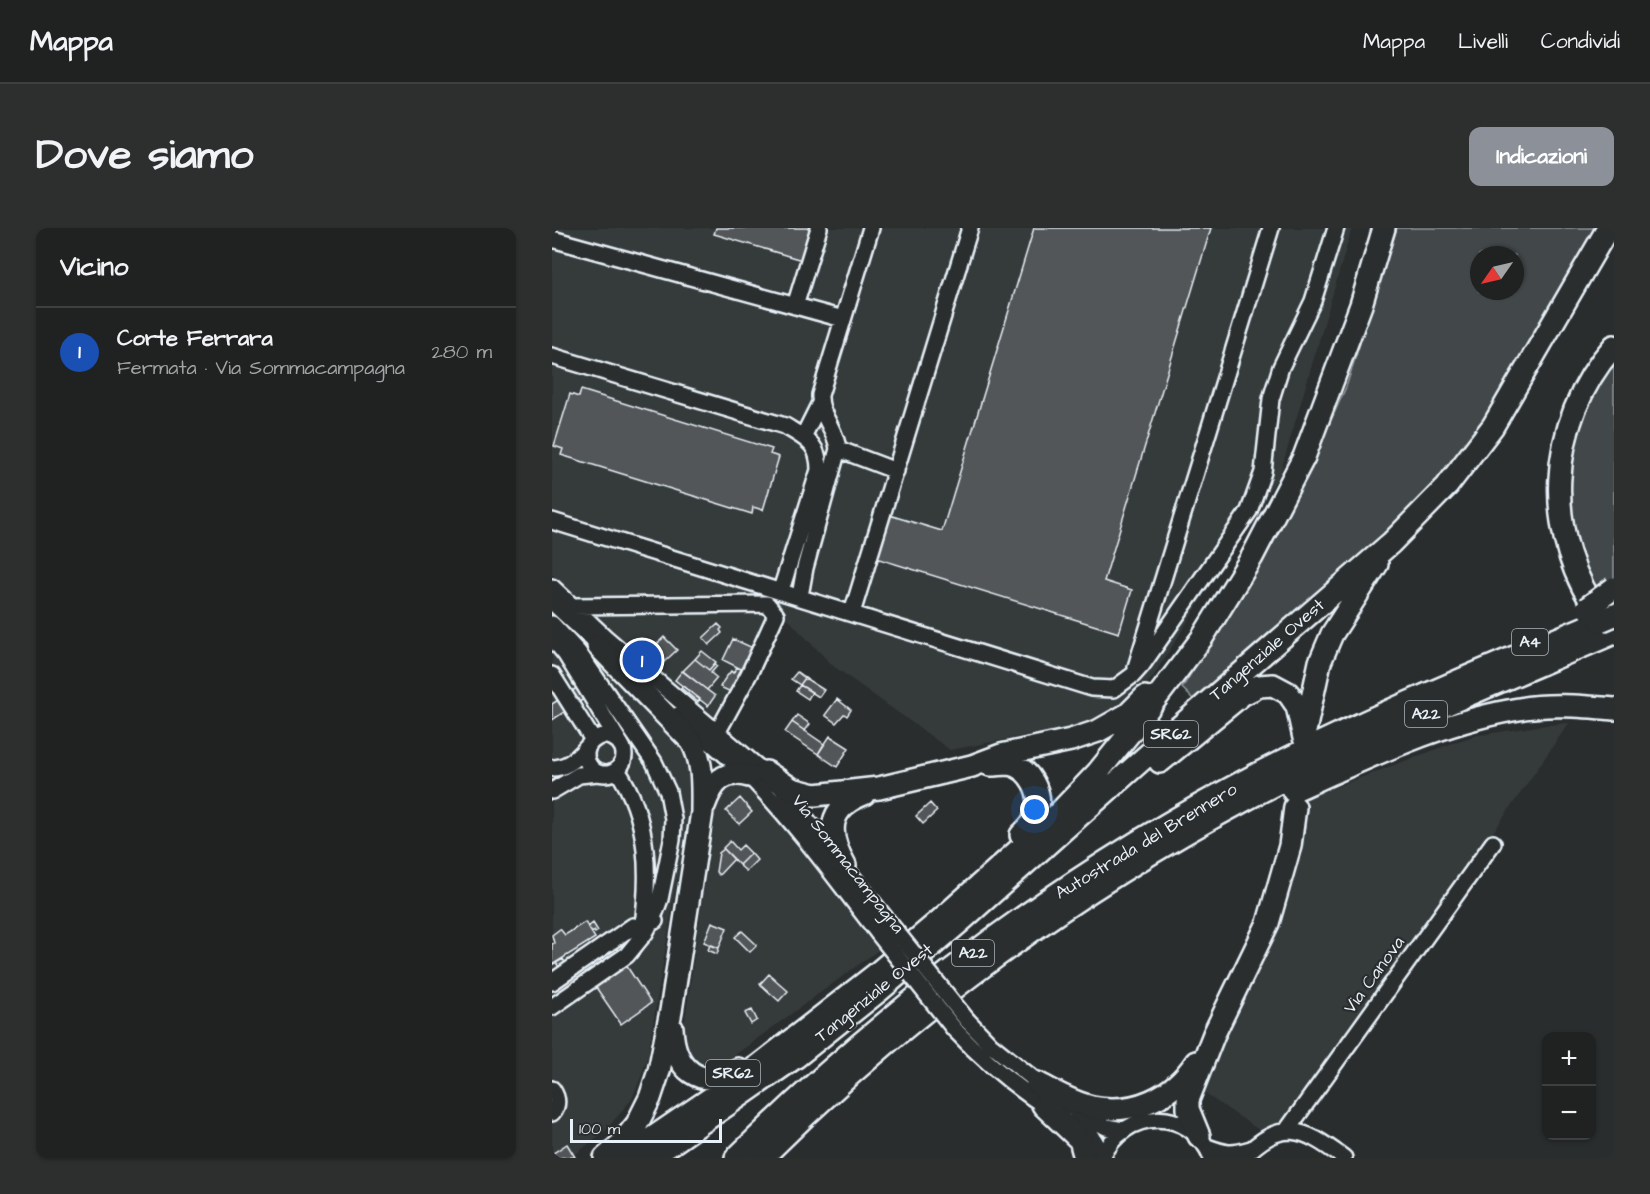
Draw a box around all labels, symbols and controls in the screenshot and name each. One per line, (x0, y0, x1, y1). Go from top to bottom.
text: Mappa (30, 22, 113, 61)
text: Mappa (1363, 27, 1425, 56)
text: Livelli (1458, 27, 1508, 56)
text: Condividi (1541, 27, 1620, 56)
text: Dove siamo (36, 127, 253, 185)
button: Indicazioni (1469, 127, 1614, 186)
north arrow (1470, 246, 1524, 300)
text: Vicino (60, 249, 128, 285)
text: Corte Ferrara (117, 323, 273, 354)
text: 1 (78, 338, 81, 366)
text: 280 m (431, 338, 492, 366)
text: Fermata · Via Sommacampagna (117, 354, 405, 382)
street label: Tangenziale Ovest (1204, 592, 1331, 708)
road number: A4 (1512, 629, 1548, 655)
pin: 1 (622, 638, 662, 682)
road number: A22 (1405, 701, 1447, 727)
road number: SR62 (1144, 721, 1198, 747)
street label: Autostrada del Brennero (1050, 777, 1242, 905)
street label: Via Sommacampagna (785, 789, 910, 939)
your location (1020, 795, 1049, 824)
street label: Via Canova (1337, 931, 1411, 1019)
street label: Tangenziale Ovest (810, 937, 940, 1049)
road number: A22 (952, 940, 994, 966)
map controls (1542, 1032, 1596, 1140)
button: + (1542, 1032, 1596, 1086)
road number: SR62 (706, 1060, 760, 1086)
button: − (1542, 1086, 1596, 1140)
scale bar (570, 1116, 722, 1144)
text: 100 m (579, 1118, 620, 1140)

